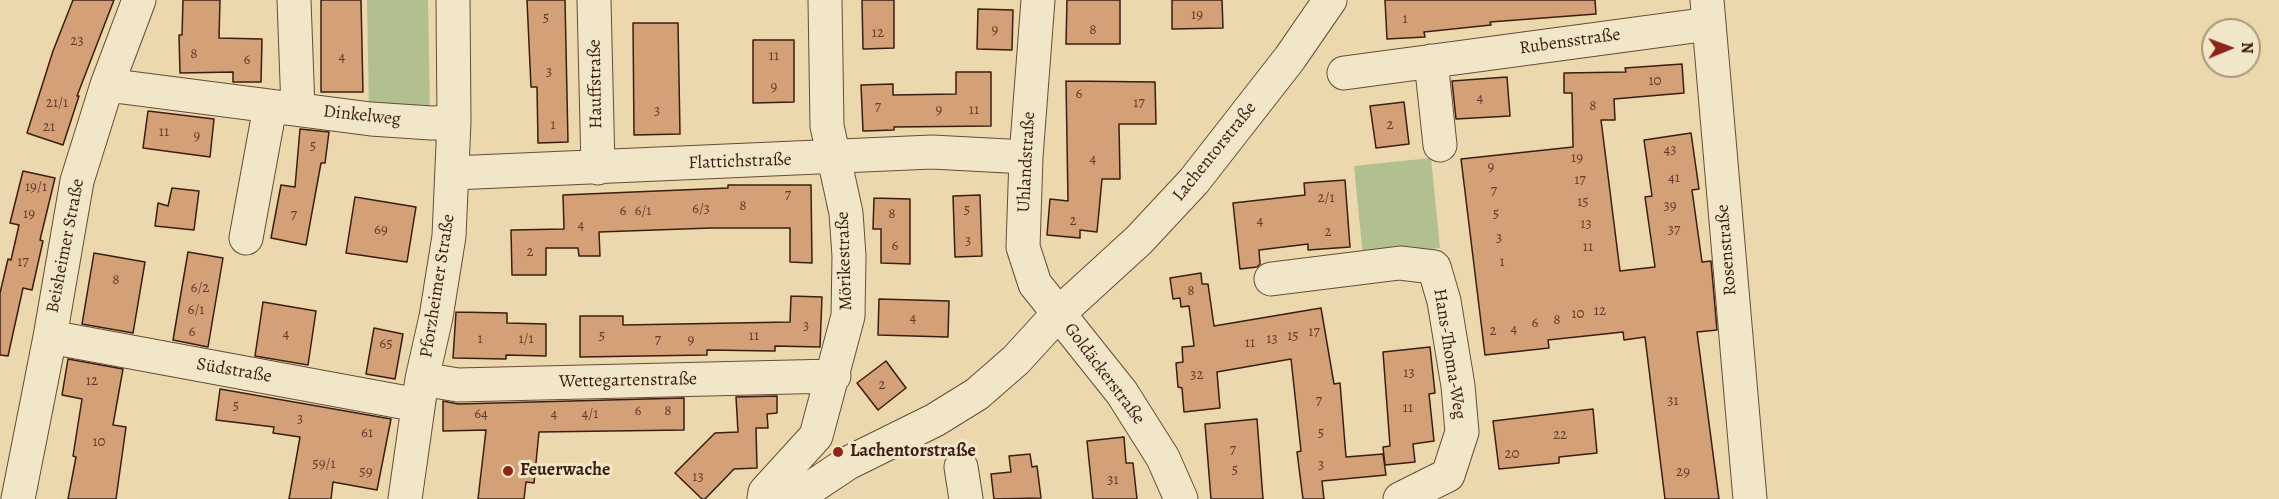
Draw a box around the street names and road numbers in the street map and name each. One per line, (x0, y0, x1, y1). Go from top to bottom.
street label: Rubensstraße (1518, 24, 1622, 60)
street label: Hauffstraße (584, 39, 608, 129)
street label: Lachentorstraße (1168, 98, 1262, 206)
street label: Dinkelweg (322, 101, 402, 131)
street label: Uhlandstraße (1014, 111, 1040, 213)
street label: Flattichstraße (688, 149, 792, 175)
street label: Beisheimer Straße (42, 177, 90, 315)
street label: Rosenstraße (1712, 203, 1742, 297)
street label: Mörikestraße (832, 211, 858, 311)
street label: Pforzheimer Straße (416, 213, 460, 359)
street label: Hans-Thoma-Weg (1428, 287, 1470, 421)
street label: Goldäckerstraße (1059, 319, 1149, 429)
street label: Südstraße (195, 354, 273, 388)
street label: Wettegartenstraße (559, 369, 697, 393)

